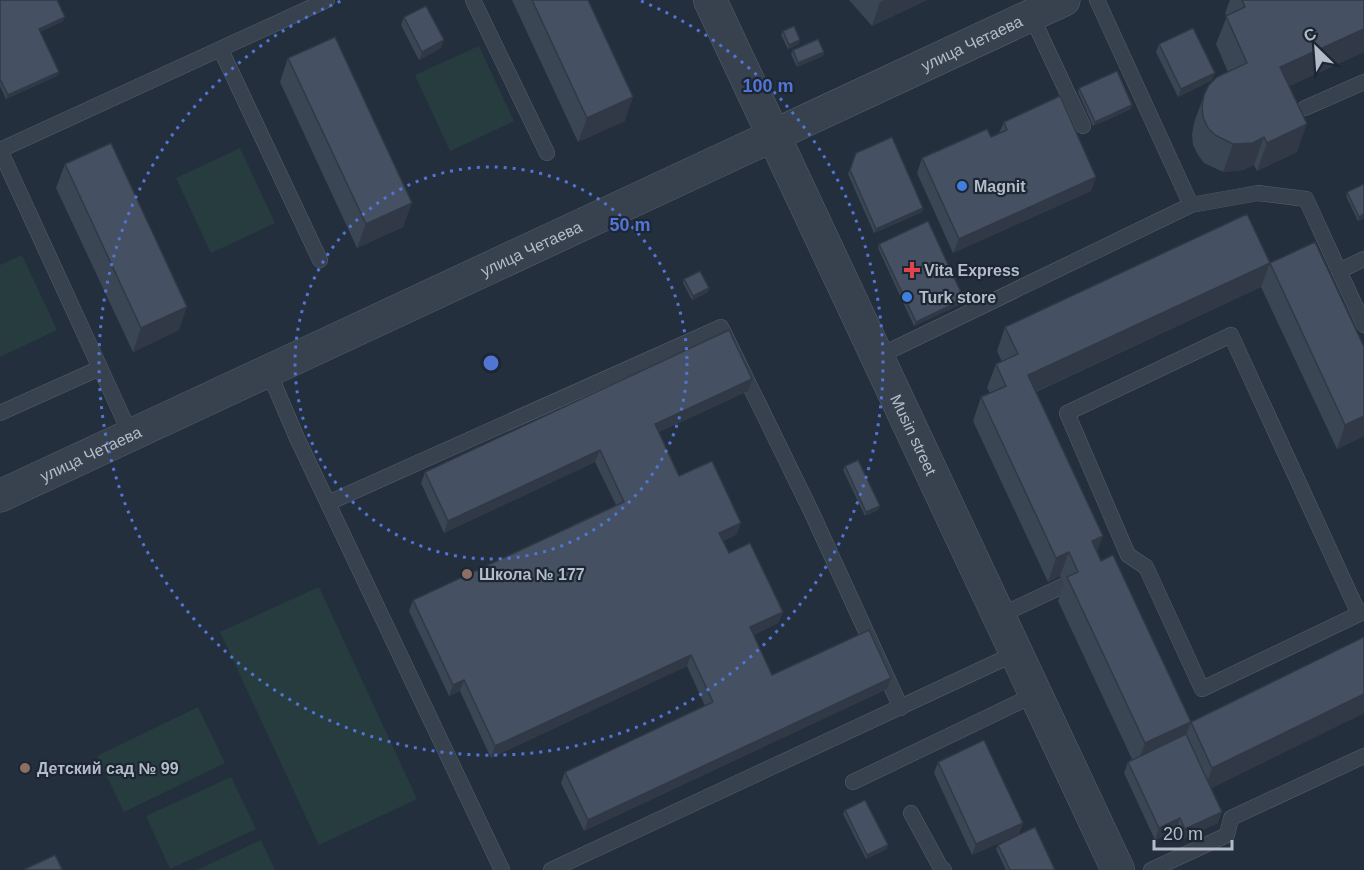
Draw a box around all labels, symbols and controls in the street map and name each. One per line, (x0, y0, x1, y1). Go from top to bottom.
street label: улица Четаева (919, 13, 1025, 74)
north arrow (1286, 18, 1346, 78)
text: С (1301, 25, 1319, 45)
text: 100 m (742, 76, 794, 96)
place label: Magnit (974, 178, 1026, 195)
marker: Magnit (955, 179, 969, 193)
text: 50 m (609, 215, 651, 235)
street label: улица Четаева (478, 218, 585, 280)
place label: Vita Express (924, 262, 1020, 279)
marker: Vita Express (905, 263, 919, 277)
place label: Turk store (919, 289, 996, 306)
marker: Turk store (900, 290, 914, 304)
centre of rings (481, 353, 501, 373)
street label: Musin street (887, 392, 940, 478)
street label: улица Четаева (38, 423, 144, 485)
place label: Школа № 177 (479, 566, 585, 583)
marker: Школа № 177 (460, 567, 474, 581)
place label: Детский сад № 99 (37, 760, 179, 777)
marker: Детский сад № 99 (18, 761, 32, 775)
scale bar (1154, 813, 1232, 851)
text: 20 m (1163, 824, 1203, 844)

